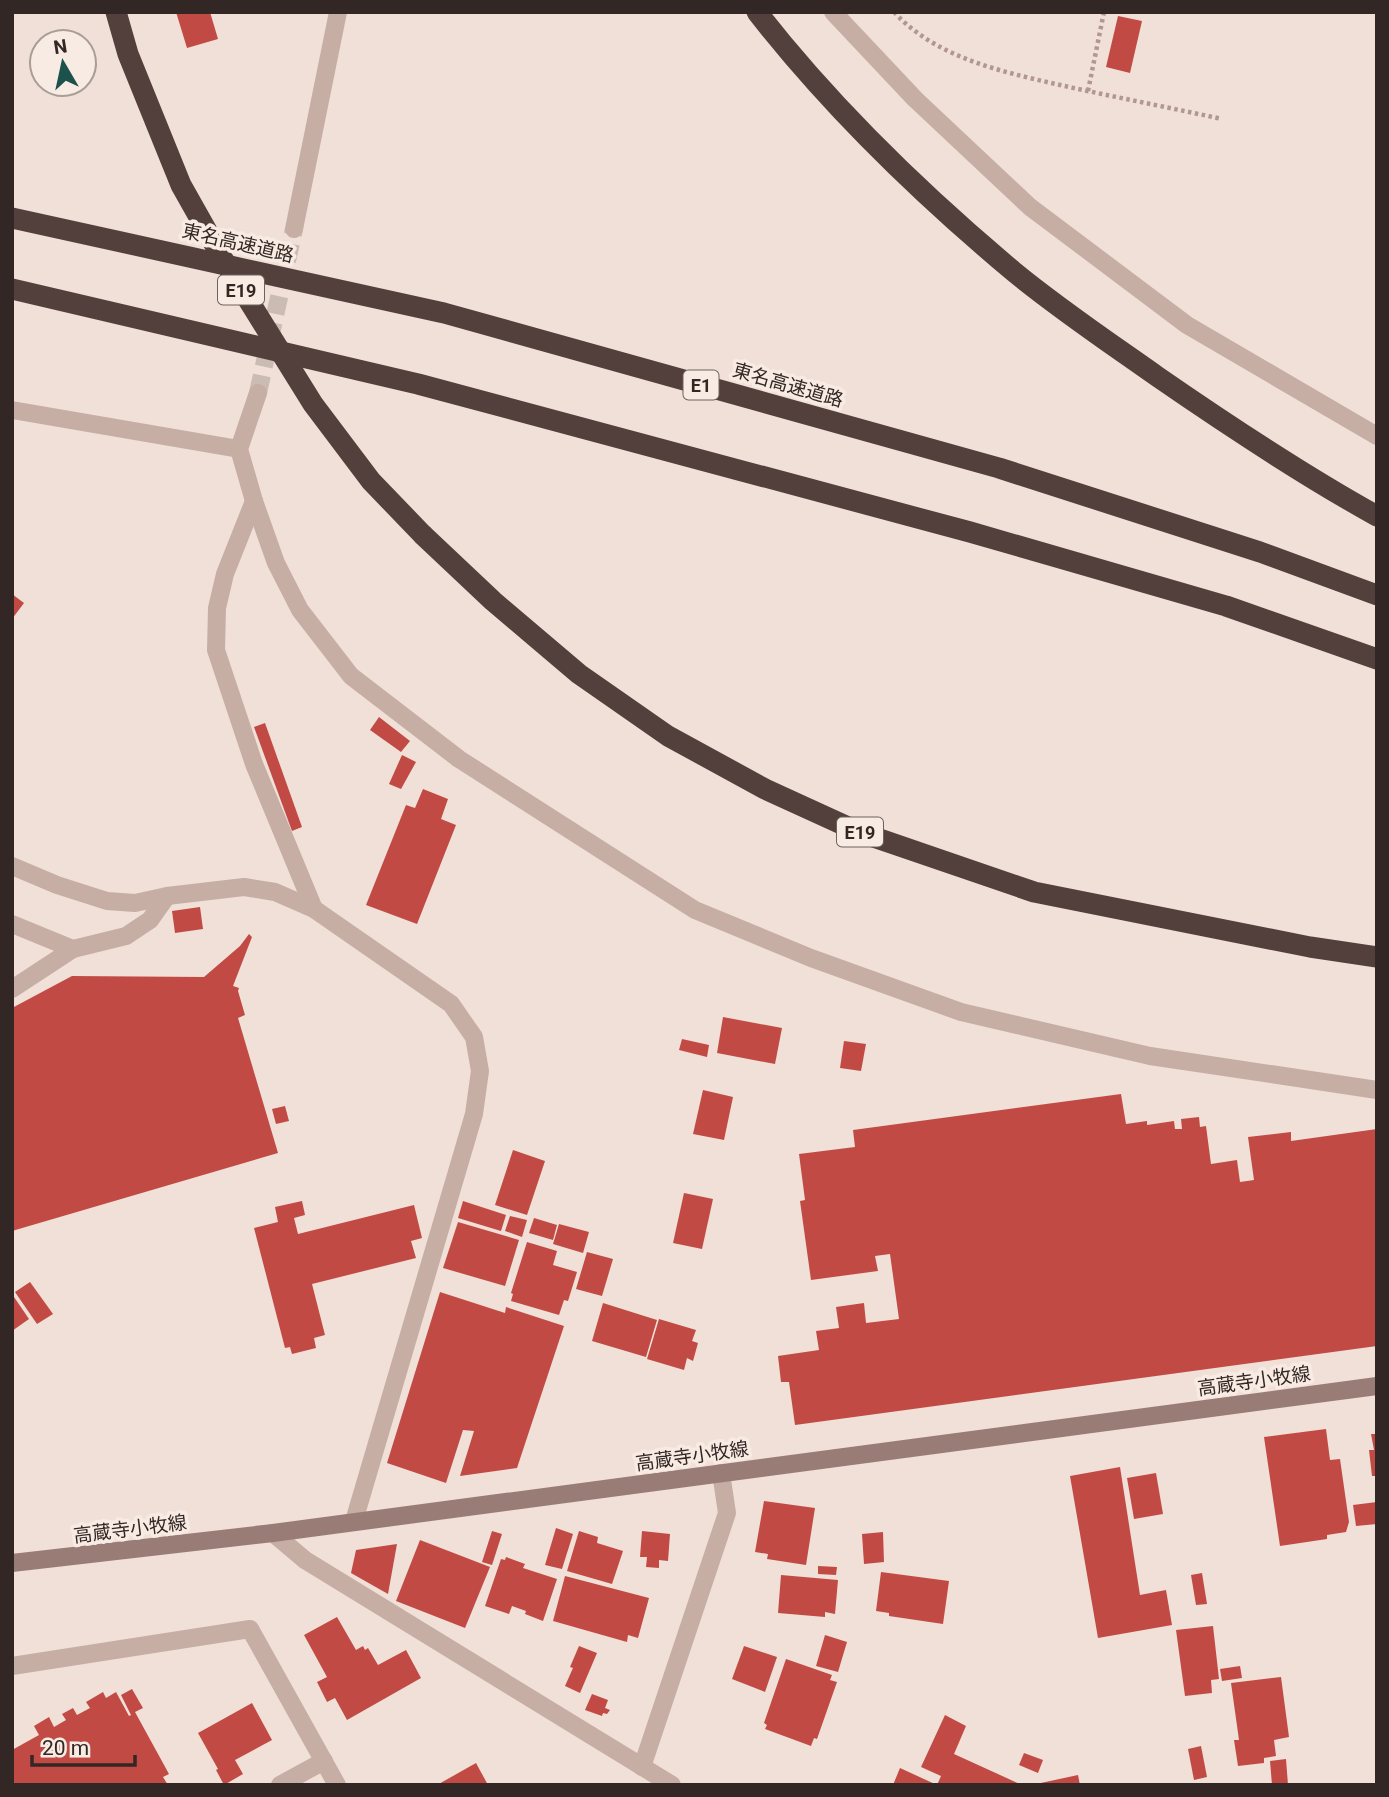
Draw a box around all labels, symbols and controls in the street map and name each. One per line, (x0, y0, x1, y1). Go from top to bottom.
north arrow (28, 28, 98, 98)
text: N (52, 34, 69, 59)
street label: 東名高速道路 (180, 219, 296, 267)
road number: E19 (218, 276, 264, 304)
street label: 東名高速道路 (730, 358, 846, 412)
road number: E1 (684, 370, 718, 400)
road number: E19 (837, 818, 883, 846)
street label: 高蔵寺小牧線 (1196, 1362, 1312, 1400)
street label: 高蔵寺小牧線 (634, 1437, 750, 1475)
street label: 高蔵寺小牧線 (72, 1511, 188, 1547)
scale bar (32, 1724, 135, 1768)
text: 20 m (42, 1736, 89, 1760)

